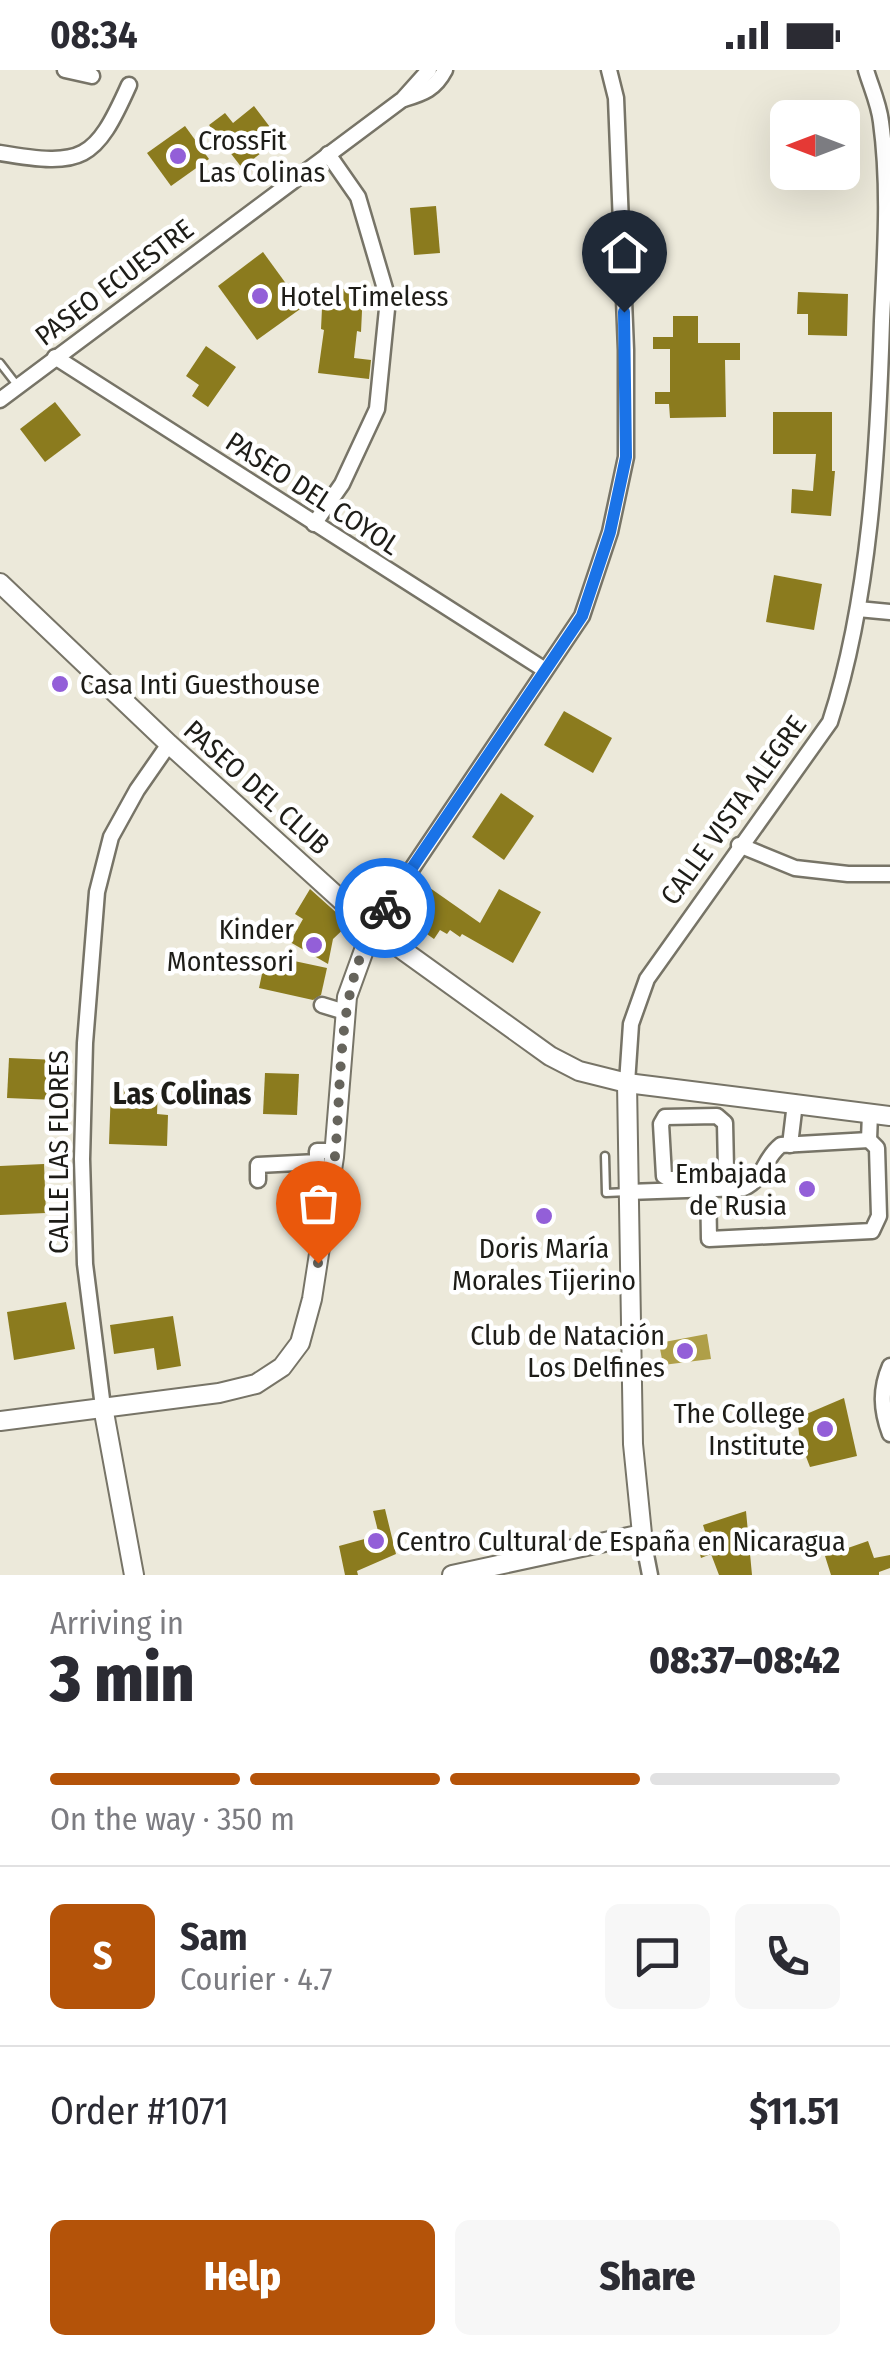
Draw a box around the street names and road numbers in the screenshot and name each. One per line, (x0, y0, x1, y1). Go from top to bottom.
street label: PASEO ECUESTRE (29, 212, 200, 353)
street label: PASEO DEL COYOL (220, 425, 406, 562)
street label: CALLE VISTA ALEGRE (654, 709, 813, 911)
street label: PASEO DEL CLUB (177, 713, 336, 861)
street label: CALLE LAS FLORES (42, 1050, 75, 1254)

